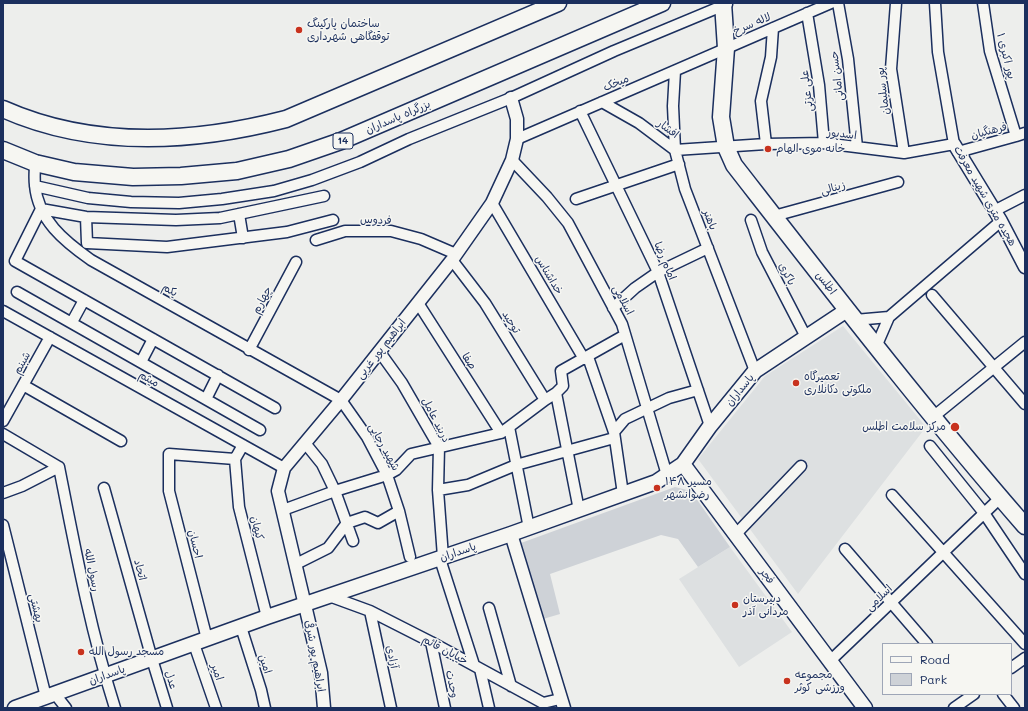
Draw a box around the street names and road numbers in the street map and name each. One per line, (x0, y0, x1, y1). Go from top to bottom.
street label: لاله سرخ (731, 10, 773, 38)
street label: پور اکبری ۱ (994, 32, 1018, 80)
street label: حسن امانی (827, 50, 847, 102)
street label: پور سلیمان (874, 66, 892, 116)
street label: علی عزتی (798, 70, 816, 112)
street label: میخک (601, 72, 631, 94)
street label: بزرگراه پاسداران (364, 97, 432, 137)
street label: افشار (655, 117, 681, 141)
street label: فرهنگیان (970, 120, 1008, 142)
street label: اسدپور (827, 126, 857, 142)
road number: 14 (333, 133, 353, 149)
street label: هجده متری شهید معرفت (951, 144, 1019, 248)
street label: زینالی (819, 178, 847, 198)
street label: باهنر (700, 208, 720, 232)
street label: فردوس (360, 213, 392, 227)
street label: امام رضا (651, 240, 679, 282)
street label: خداشناس (532, 253, 566, 297)
street label: باکری (776, 260, 798, 288)
street label: اطلس (813, 269, 839, 297)
street label: یکم (160, 280, 180, 300)
street label: اسلامی (610, 283, 636, 317)
street label: چهارم (249, 284, 275, 316)
street label: توحید (499, 308, 523, 336)
street label: ابراهیم پور غربی (353, 316, 409, 382)
street label: شبنم (11, 350, 33, 376)
street label: صفا (459, 350, 479, 372)
street label: میثم (136, 368, 162, 390)
street label: پاسداران (723, 371, 757, 409)
street label: دربند عامل (419, 395, 453, 445)
street label: شهید رجایی (366, 421, 402, 473)
street label: کیهان (248, 515, 266, 541)
street label: احسان (185, 528, 205, 560)
street label: پاسداران (438, 540, 478, 564)
street label: رسول الله (81, 547, 103, 593)
street label: اتحاد (131, 558, 149, 582)
street label: فجر (757, 565, 777, 587)
street label: اسلامی (863, 582, 895, 614)
street label: بهشتی (26, 592, 46, 624)
street label: ابراهیم پور شرقی (302, 619, 328, 693)
street label: خیابان قائم (420, 632, 470, 668)
street label: آزادی (383, 644, 401, 670)
street label: امین (256, 653, 274, 675)
street label: پاسداران (87, 662, 127, 688)
street label: امیر (208, 662, 226, 682)
street label: عدل (162, 669, 180, 691)
street label: وحدت (443, 669, 461, 699)

